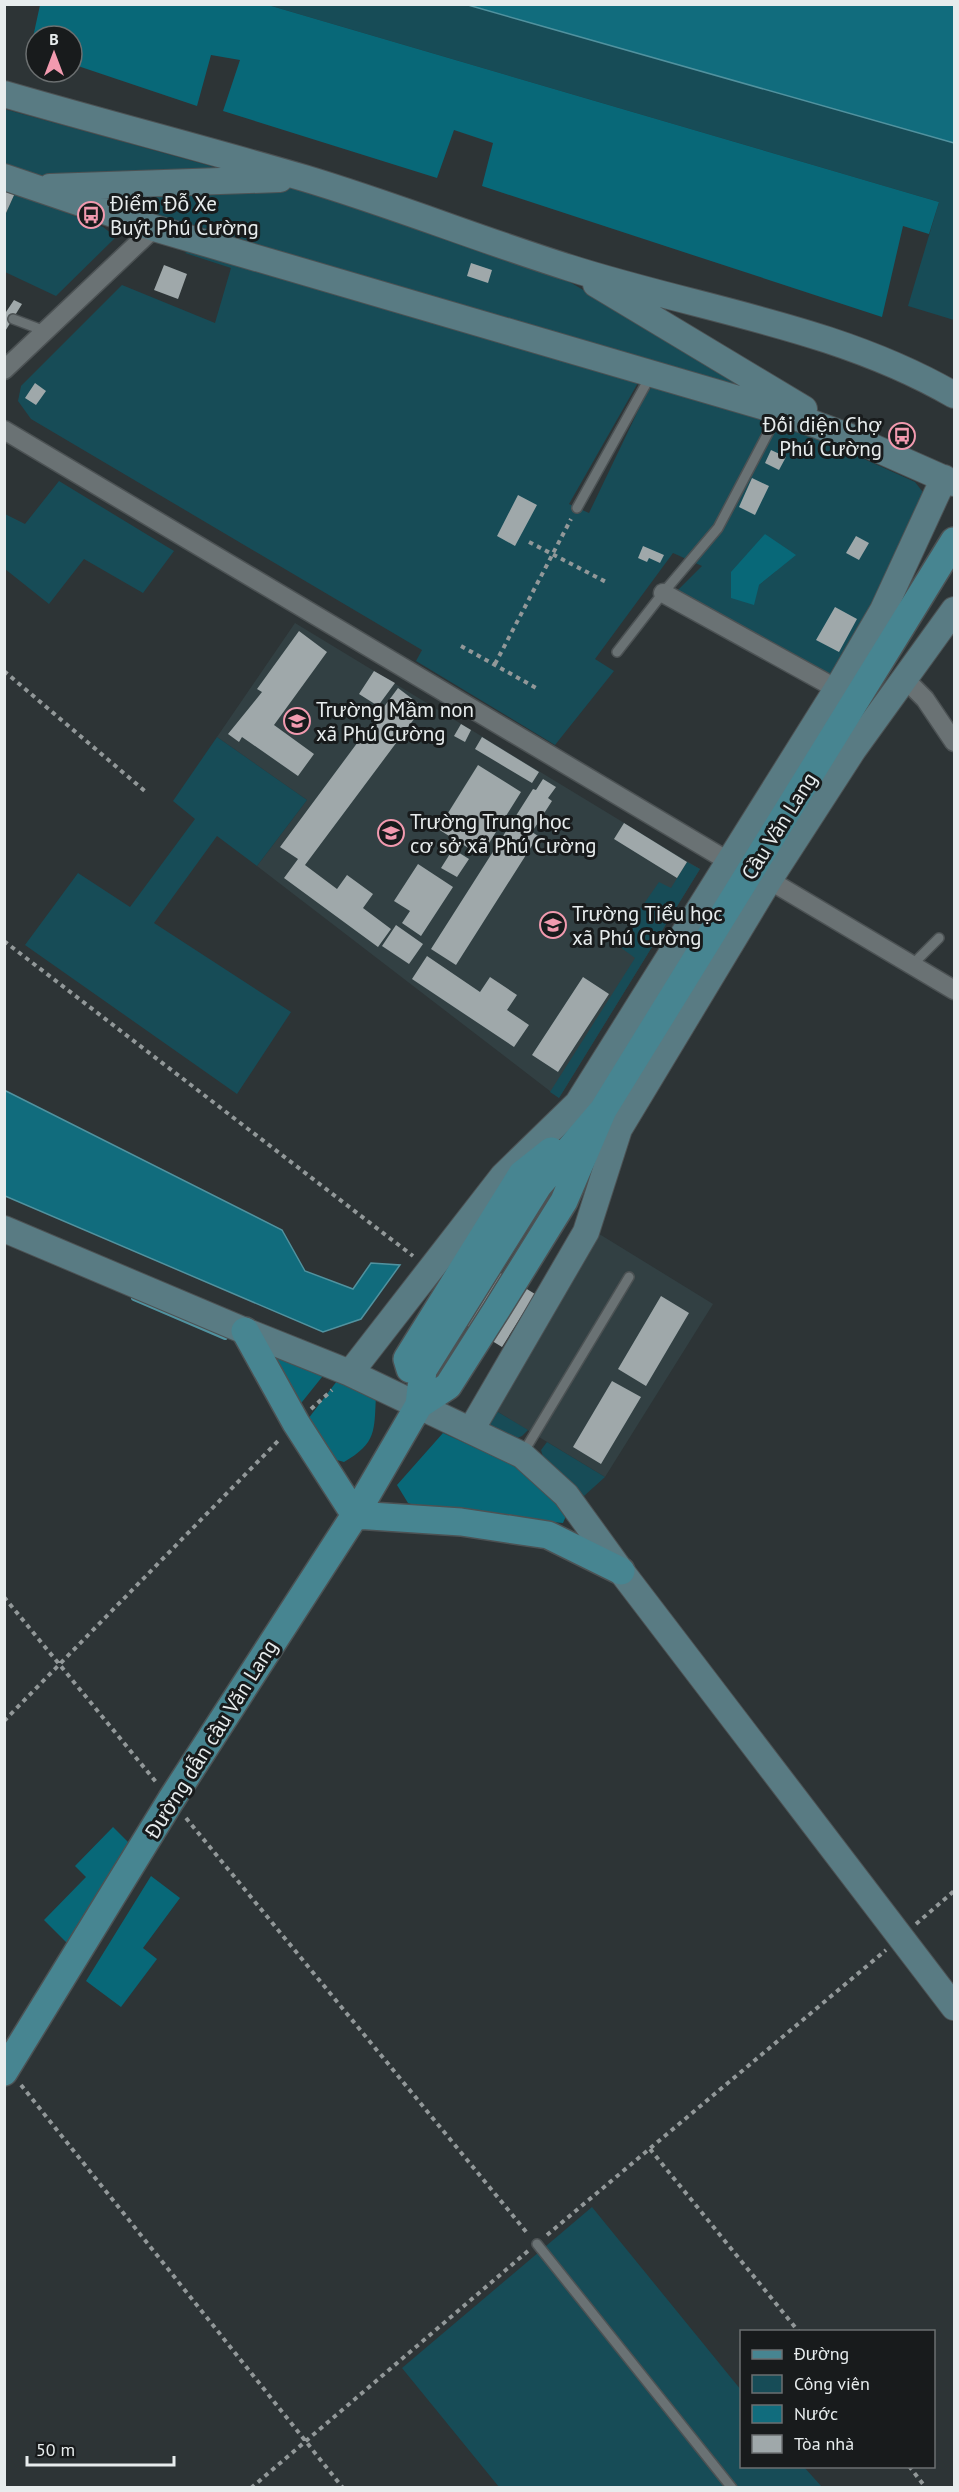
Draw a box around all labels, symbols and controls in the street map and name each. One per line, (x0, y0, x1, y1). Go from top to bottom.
north arrow (24, 24, 84, 84)
text: B (49, 29, 59, 49)
place label: Điểm Đỗ Xe Buýt Phú Cường (109, 190, 259, 241)
bus stop icon: Điểm Đỗ Xe Buýt Phú Cường (76, 200, 106, 230)
place label: Đối diện Chợ Phú Cường (762, 411, 882, 462)
bus stop icon: Đối diện Chợ Phú Cường (887, 421, 917, 451)
place label: Trường Mầm non xã Phú Cường (316, 696, 474, 747)
school or university icon: Trường Mầm non xã Phú Cường (282, 706, 312, 736)
street label: Cầu Văn Lang (735, 767, 823, 885)
place label: Trường Trung học cơ sở xã Phú Cường (410, 808, 597, 859)
school or university icon: Trường Trung học cơ sở xã Phú Cường (376, 818, 406, 848)
place label: Trường Tiểu học xã Phú Cường (572, 900, 723, 951)
school or university icon: Trường Tiểu học xã Phú Cường (538, 910, 568, 940)
street label: Đường dẫn cầu Văn Lang (138, 1634, 283, 1844)
legend (740, 2330, 935, 2468)
text: Đường (793, 2342, 849, 2365)
text: Công viên (794, 2372, 870, 2395)
text: Nước (794, 2402, 838, 2425)
scale bar (27, 2429, 174, 2467)
text: Tòa nhà (794, 2432, 854, 2455)
text: 50 m (36, 2438, 75, 2461)

